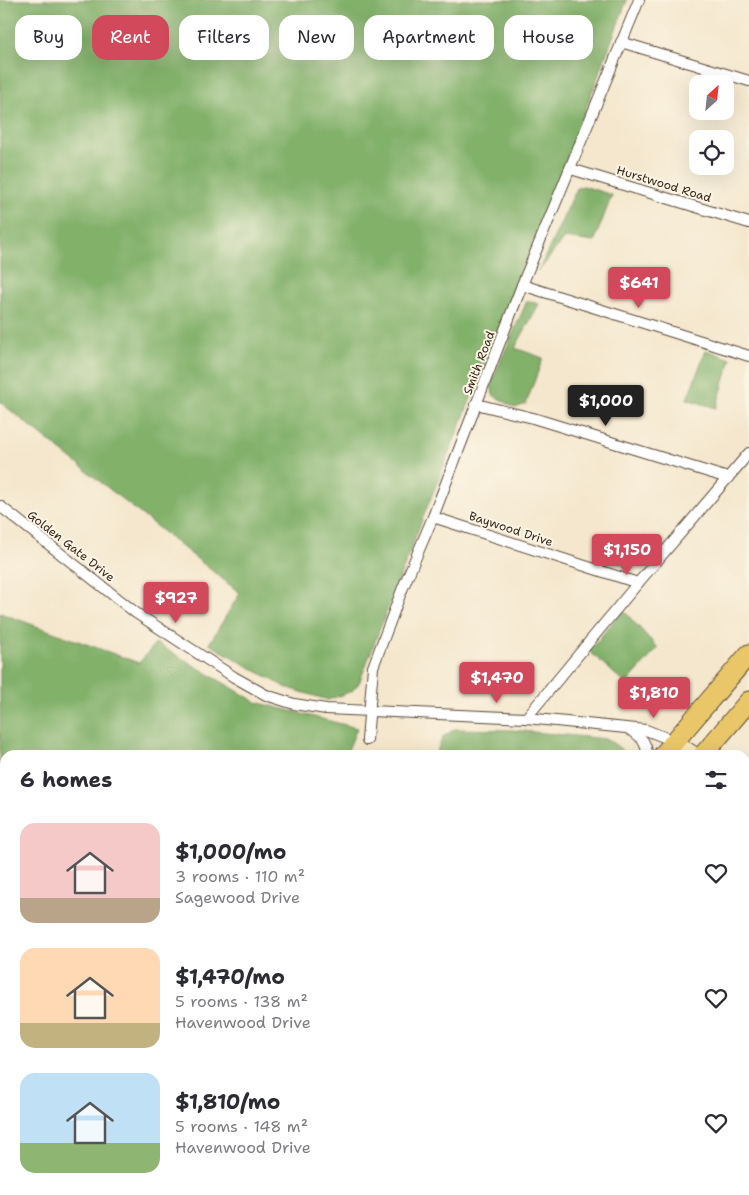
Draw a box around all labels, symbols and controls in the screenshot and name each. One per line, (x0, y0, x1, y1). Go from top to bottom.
chip: Buy (15, 15, 82, 60)
chip: Rent (92, 15, 169, 60)
chip: Filters (179, 15, 269, 60)
chip: New (279, 15, 354, 60)
chip: Apartment (364, 15, 494, 60)
chip: House (504, 15, 593, 60)
north arrow (689, 75, 734, 120)
map controls (689, 75, 734, 175)
button: locate (689, 130, 734, 175)
street label: Hurstwood Road (615, 162, 714, 206)
pin: $641 (609, 266, 669, 309)
text: $641 (619, 272, 659, 293)
street label: Smith Road (460, 329, 499, 397)
pin: $1,000 (565, 384, 647, 427)
text: $1,000 (579, 390, 633, 411)
street label: Golden Gate Drive (24, 507, 118, 585)
street label: Baywood Drive (467, 508, 555, 550)
pin: $1,150 (586, 534, 668, 576)
text: $1,150 (603, 539, 651, 560)
pin: $927 (146, 582, 206, 624)
text: $927 (155, 587, 198, 608)
pin: $1,470 (456, 662, 538, 704)
text: $1,470 (470, 667, 524, 688)
pin: $1,810 (613, 676, 695, 719)
text: $1,810 (629, 682, 679, 703)
text: 6 homes (20, 766, 112, 794)
icon: filters (702, 766, 730, 794)
text: $1,000/mo (175, 838, 286, 866)
icon: home (60, 843, 120, 903)
icon: heart (702, 859, 730, 887)
text: 3 rooms · 110 m² (175, 866, 305, 887)
text: Sagewood Drive (175, 887, 300, 908)
text: $1,470/mo (175, 963, 285, 991)
icon: home (60, 968, 120, 1028)
icon: heart (702, 984, 730, 1012)
text: 5 rooms · 138 m² (175, 991, 308, 1012)
text: Havenwood Drive (175, 1012, 311, 1033)
text: $1,810/mo (175, 1088, 280, 1116)
icon: home (60, 1093, 120, 1153)
icon: heart (702, 1109, 730, 1137)
text: 5 rooms · 148 m² (175, 1116, 308, 1137)
text: Havenwood Drive (175, 1137, 311, 1158)

